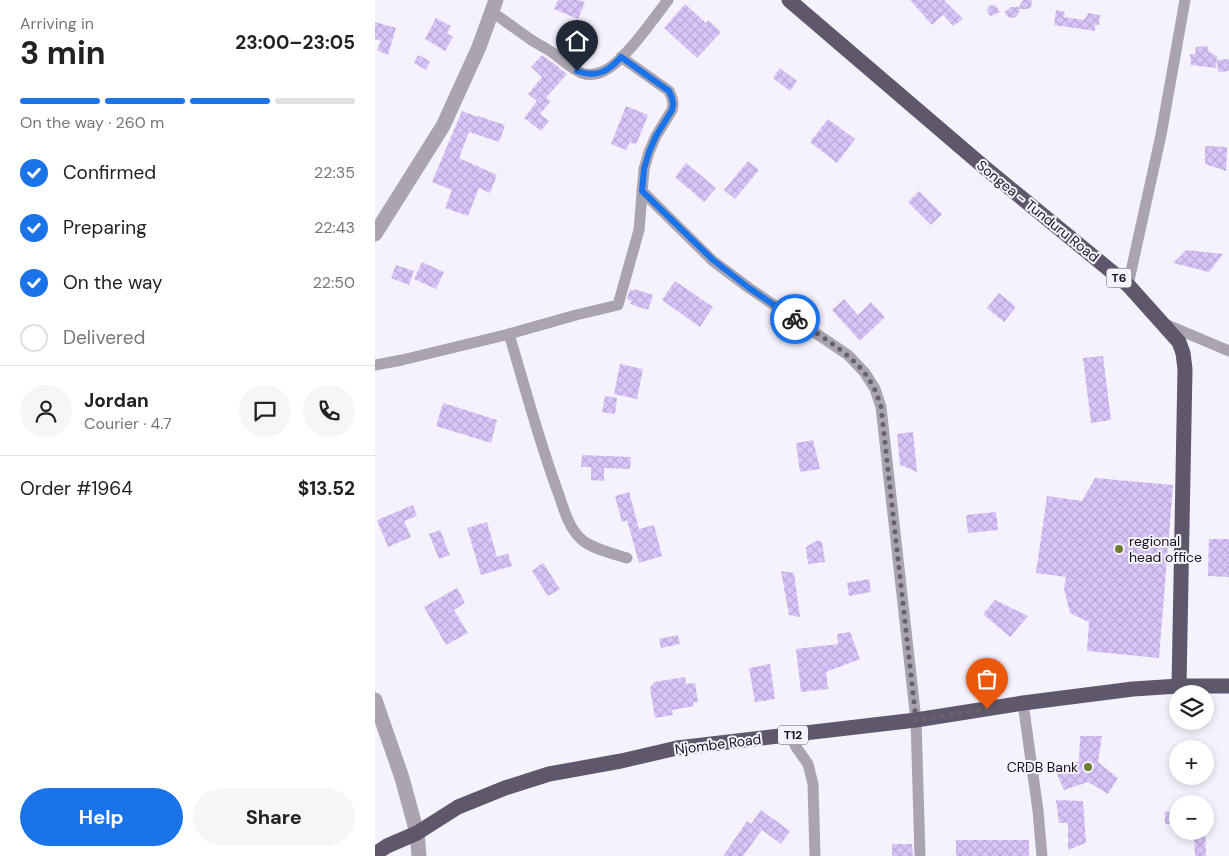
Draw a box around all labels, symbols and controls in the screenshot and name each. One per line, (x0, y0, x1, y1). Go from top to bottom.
text: Arriving in (20, 13, 94, 34)
pin (556, 20, 598, 71)
icon: home (563, 27, 591, 55)
text: 23:00–23:05 (235, 30, 355, 55)
text: 3 min (20, 32, 105, 74)
text: On the way · 260 m (20, 112, 164, 133)
street label: Songea - Tunduru Road (973, 156, 1103, 266)
icon: check (20, 159, 48, 187)
text: Confirmed (63, 160, 156, 185)
text: 22:35 (314, 162, 355, 183)
icon: check (20, 214, 48, 242)
text: Preparing (63, 215, 147, 240)
text: 22:43 (314, 217, 355, 238)
road number: T6 (1107, 268, 1131, 288)
icon: check (20, 269, 48, 297)
text: On the way (63, 270, 163, 295)
text: 22:50 (313, 272, 355, 293)
courier (770, 294, 820, 344)
icon: bike (781, 305, 809, 333)
text: Delivered (63, 325, 145, 350)
button: person (20, 385, 72, 437)
button: chat (239, 385, 291, 437)
button: phone (303, 385, 355, 437)
text: Jordan (84, 388, 149, 413)
text: Courier · 4.7 (84, 413, 172, 434)
text: Order #1964 (20, 476, 133, 501)
text: $13.52 (298, 476, 355, 501)
place label: regional head office (1129, 532, 1202, 566)
marker: regional head office (1113, 543, 1125, 555)
pin (966, 658, 1008, 709)
icon: bag (973, 665, 1001, 693)
map controls (1169, 685, 1214, 840)
button: layers (1169, 685, 1214, 730)
road number: T12 (778, 726, 808, 744)
street label: Njombe Road (674, 730, 762, 758)
button: + (1169, 740, 1214, 785)
place label: CRDB Bank (1007, 758, 1078, 776)
marker: CRDB Bank (1082, 761, 1094, 773)
button: Help (20, 788, 183, 846)
button: Share (193, 788, 355, 846)
button: − (1169, 795, 1214, 840)

